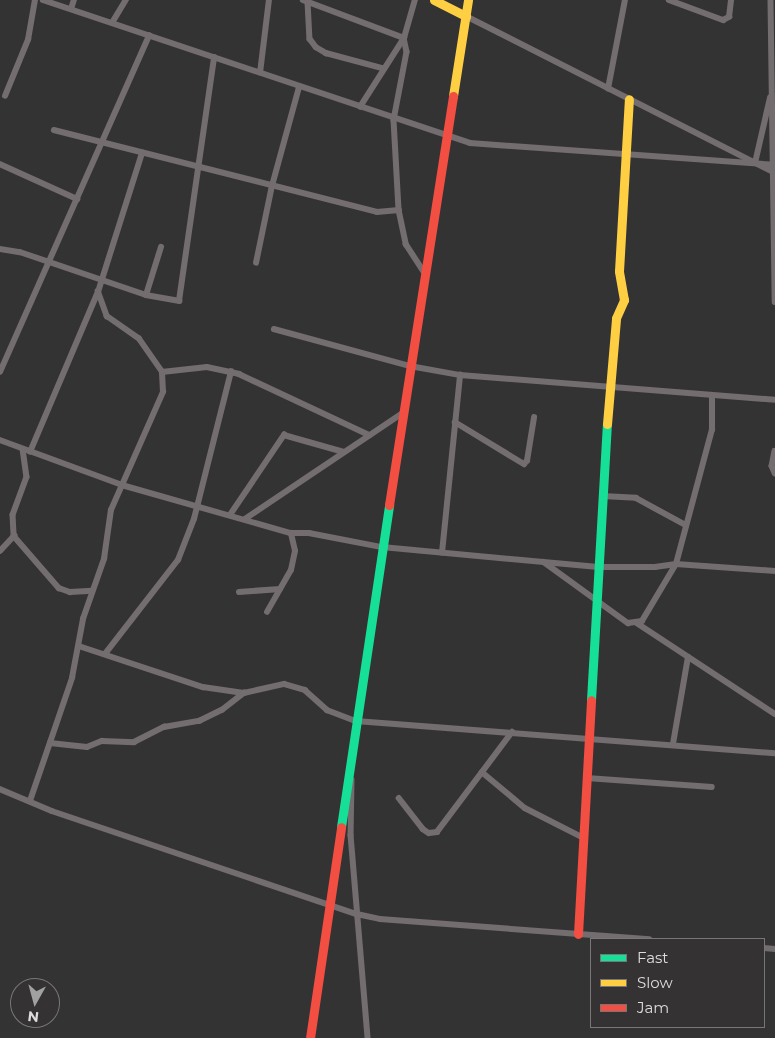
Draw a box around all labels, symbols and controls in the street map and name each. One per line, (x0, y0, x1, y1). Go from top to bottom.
legend (590, 938, 765, 1028)
text: Fast (637, 948, 668, 967)
text: Slow (637, 973, 673, 992)
north arrow (10, 978, 60, 1028)
text: Jam (637, 998, 669, 1017)
text: N (27, 1007, 40, 1027)

